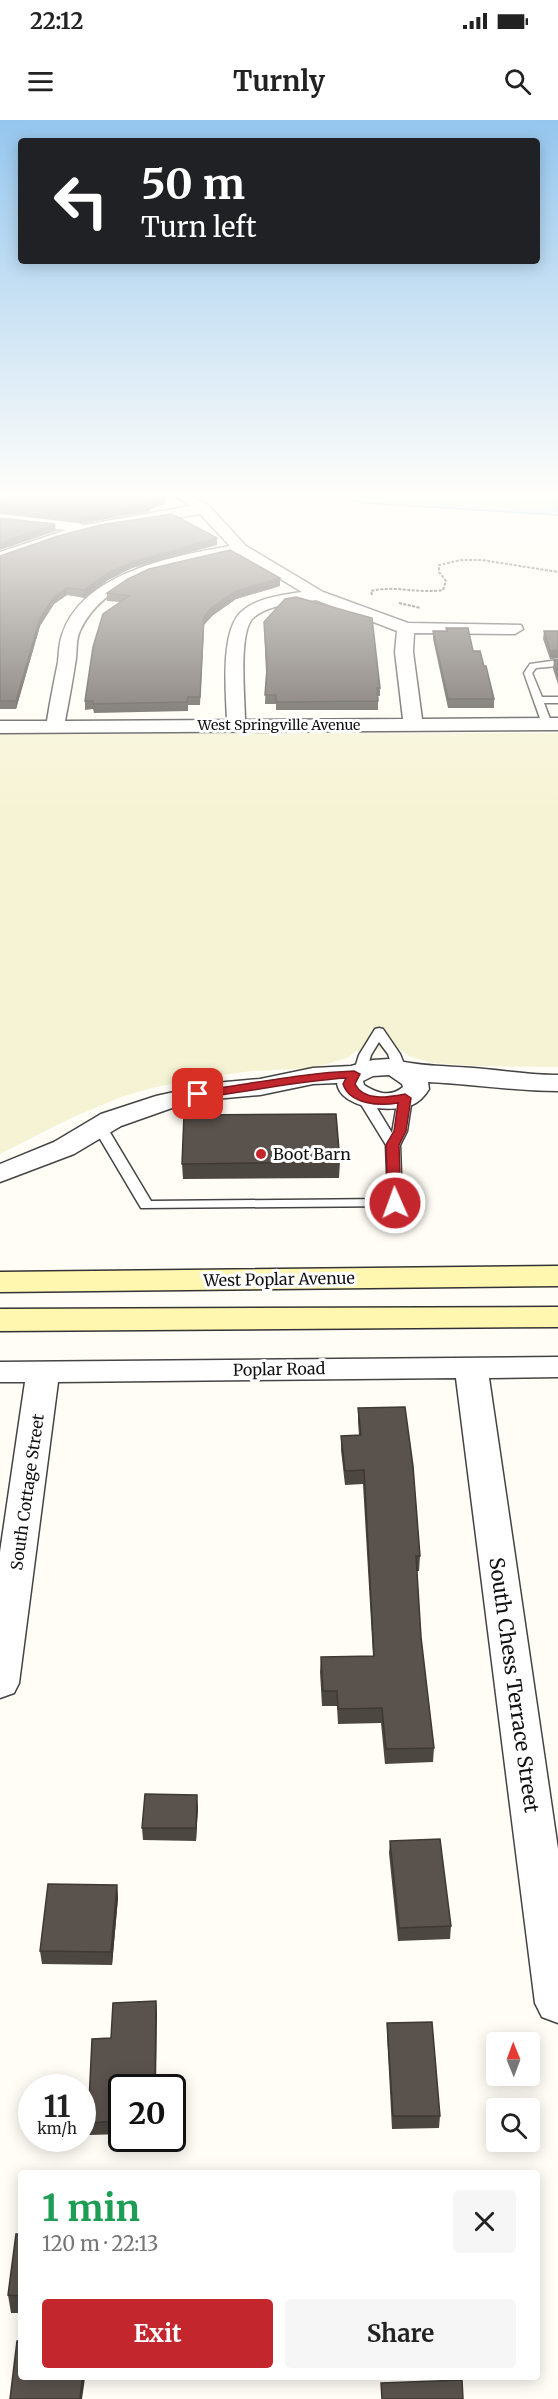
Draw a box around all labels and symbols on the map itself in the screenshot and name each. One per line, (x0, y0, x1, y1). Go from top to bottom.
street label: West Springville Avenue (197, 716, 360, 734)
pin (172, 1068, 223, 1119)
place label: Boot Barn (273, 1144, 351, 1164)
marker: Boot Barn (254, 1147, 268, 1161)
position arrow (363, 1171, 427, 1235)
street label: West Poplar Avenue (202, 1268, 355, 1290)
street label: Poplar Road (233, 1358, 326, 1380)
street label: South Cottage Street (6, 1412, 48, 1571)
street label: South Chess Terrace Street (484, 1556, 545, 1814)
north arrow (486, 2032, 540, 2086)
speed limit sign: 20 (108, 2074, 186, 2152)

